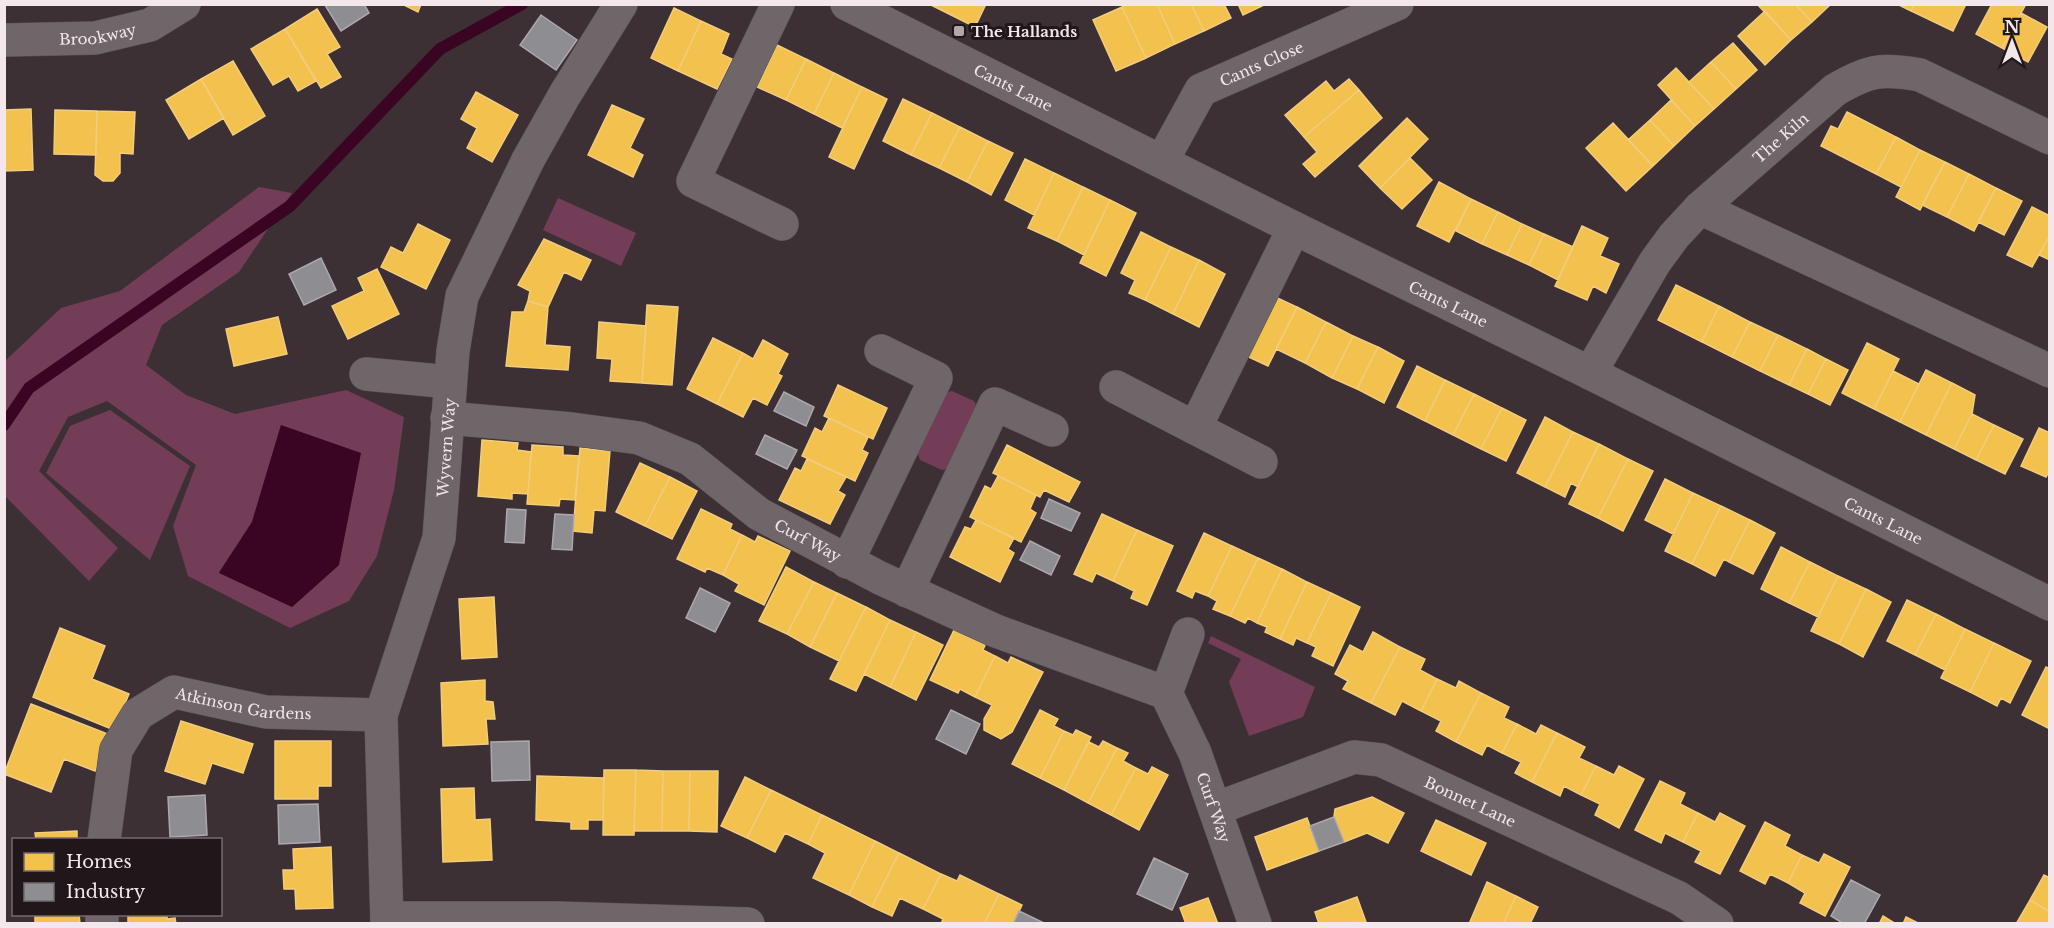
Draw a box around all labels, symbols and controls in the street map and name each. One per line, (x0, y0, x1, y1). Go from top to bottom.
north arrow (1982, 12, 2042, 72)
text: N (2004, 17, 2020, 37)
street label: Brookway (59, 19, 138, 48)
place label: The Hallands (971, 22, 1077, 41)
marker: The Hallands (952, 24, 966, 38)
street label: Cants Close (1217, 37, 1306, 90)
street label: Cants Lane (971, 60, 1056, 115)
street label: The Kiln (1749, 108, 1812, 167)
street label: Cants Lane (1406, 276, 1491, 331)
street label: Wyvern Way (433, 397, 459, 499)
street label: Cants Lane (1841, 493, 1926, 548)
street label: Curf Way (771, 514, 845, 566)
street label: Atkinson Gardens (173, 683, 312, 723)
street label: Curf Way (1193, 770, 1235, 845)
street label: Bonnet Lane (1422, 772, 1519, 831)
legend (12, 838, 222, 916)
text: Homes (66, 851, 132, 873)
text: Industry (66, 881, 146, 903)

